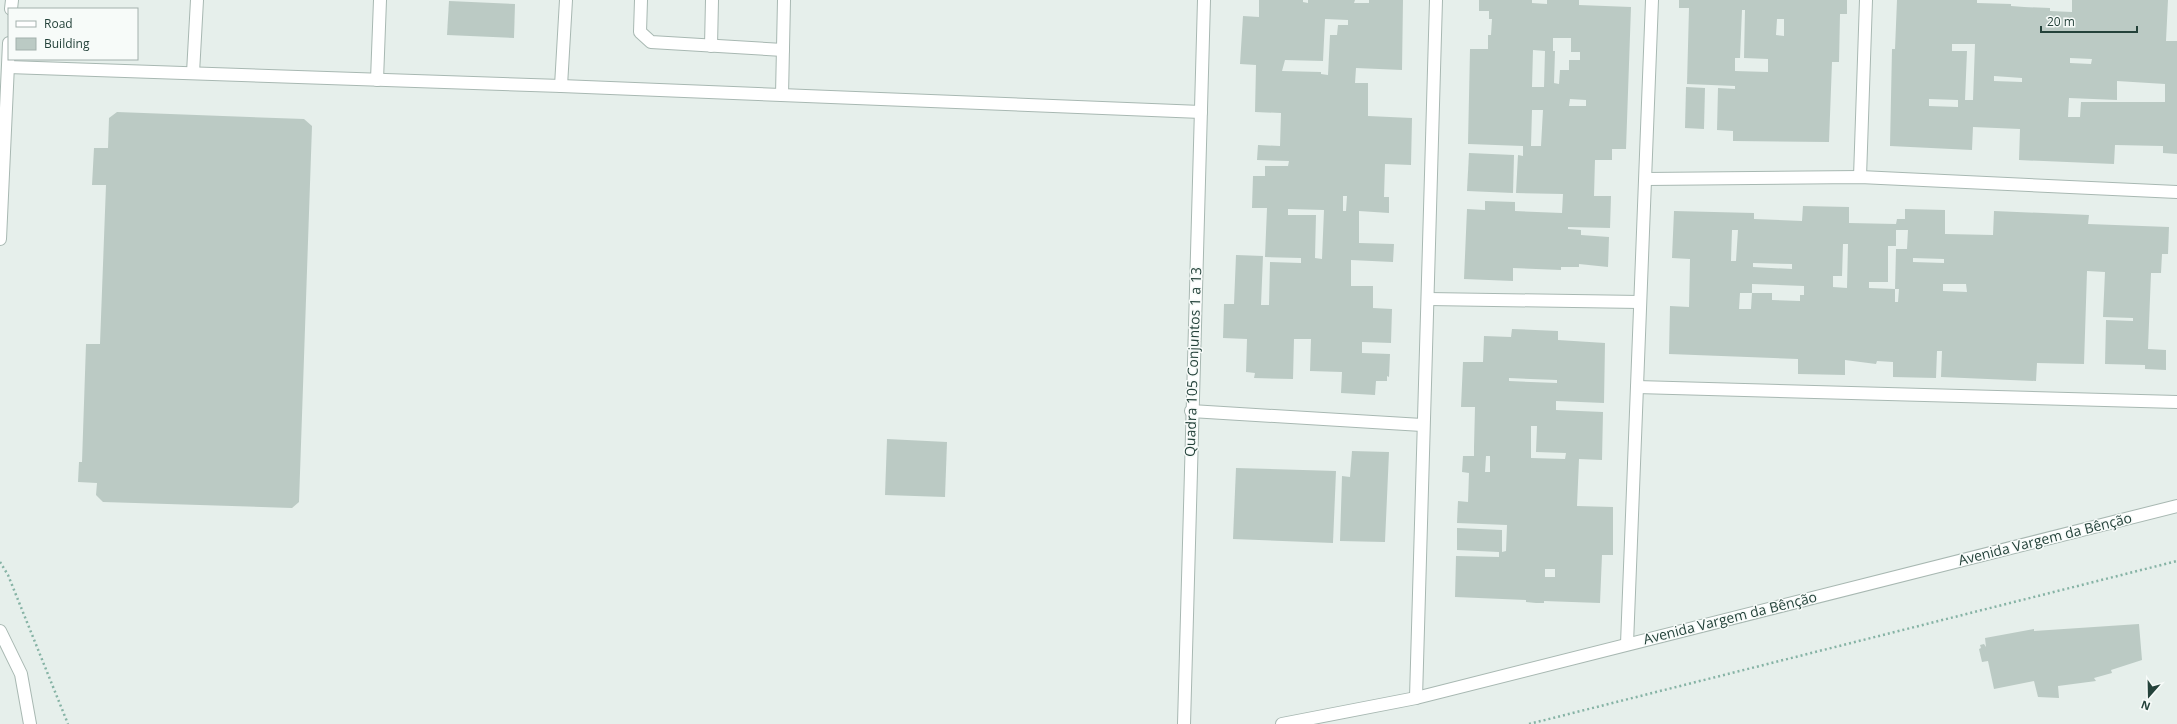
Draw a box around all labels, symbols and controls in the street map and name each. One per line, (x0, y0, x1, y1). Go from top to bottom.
legend (8, 8, 138, 60)
scale bar (2041, 8, 2137, 34)
text: 20 m (2047, 13, 2075, 30)
text: Road (44, 15, 73, 32)
text: Building (44, 35, 90, 52)
street label: Quadra 105 Conjuntos 1 a 13 (1180, 267, 1205, 457)
street label: Avenida Vargem da Bênção (1956, 508, 2134, 569)
street label: Avenida Vargem da Bênção (1641, 587, 1819, 648)
north arrow (2129, 676, 2169, 716)
text: N (2139, 697, 2152, 714)

